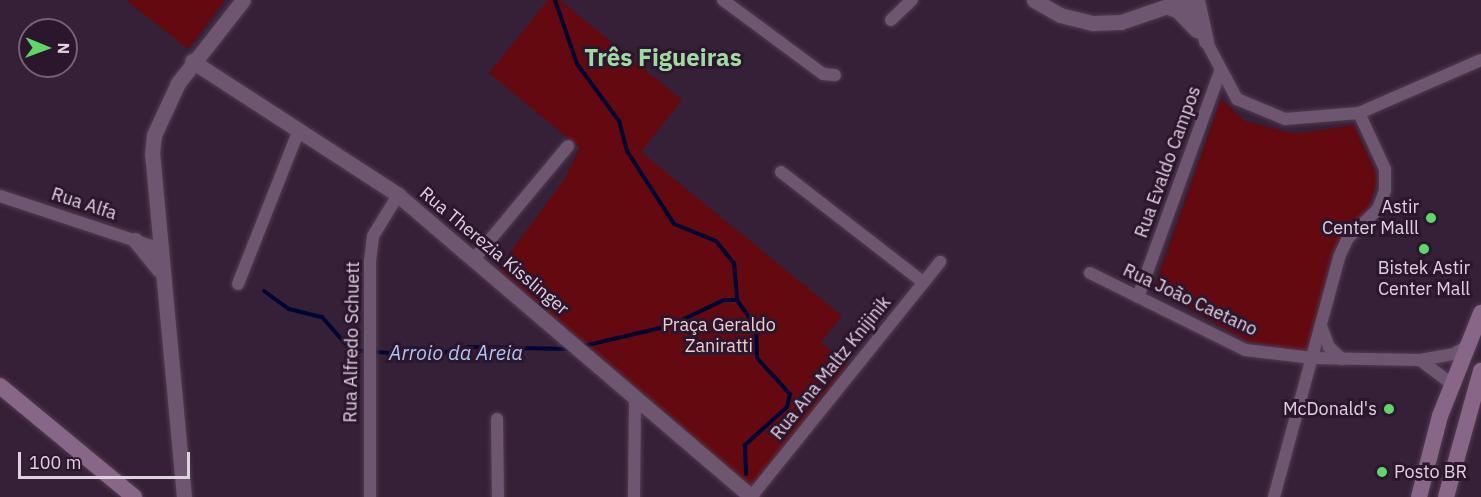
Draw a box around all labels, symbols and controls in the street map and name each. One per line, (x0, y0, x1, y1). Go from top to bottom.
north arrow (18, 18, 78, 78)
text: N (54, 42, 74, 54)
district label: Três Figueiras (584, 44, 742, 72)
street label: Rua Evaldo Campos (1131, 83, 1205, 241)
street label: Rua Therezia Kisslinger (415, 182, 573, 320)
street label: Rua Alfa (49, 183, 119, 225)
place label: Astir Center Malll (1322, 197, 1419, 240)
marker: Astir Center Malll (1424, 211, 1438, 225)
marker: Bistek Astir Center Mall (1417, 242, 1431, 256)
place label: Bistek Astir Center Mall (1378, 258, 1470, 300)
street label: Rua João Caetano (1119, 259, 1261, 341)
street label: Rua Alfredo Schuett (340, 261, 364, 423)
street label: Rua Ana Maltz Knijinik (766, 292, 896, 444)
park label: Praça Geraldo Zaniratti (662, 315, 776, 358)
water label: Arroio da Areia (389, 340, 523, 364)
place label: McDonald's (1283, 398, 1377, 420)
marker: McDonald's (1382, 402, 1396, 416)
scale bar (21, 440, 194, 478)
text: 100 m (29, 451, 81, 474)
place label: Posto BR (1394, 461, 1467, 483)
marker: Posto BR (1375, 465, 1389, 479)

